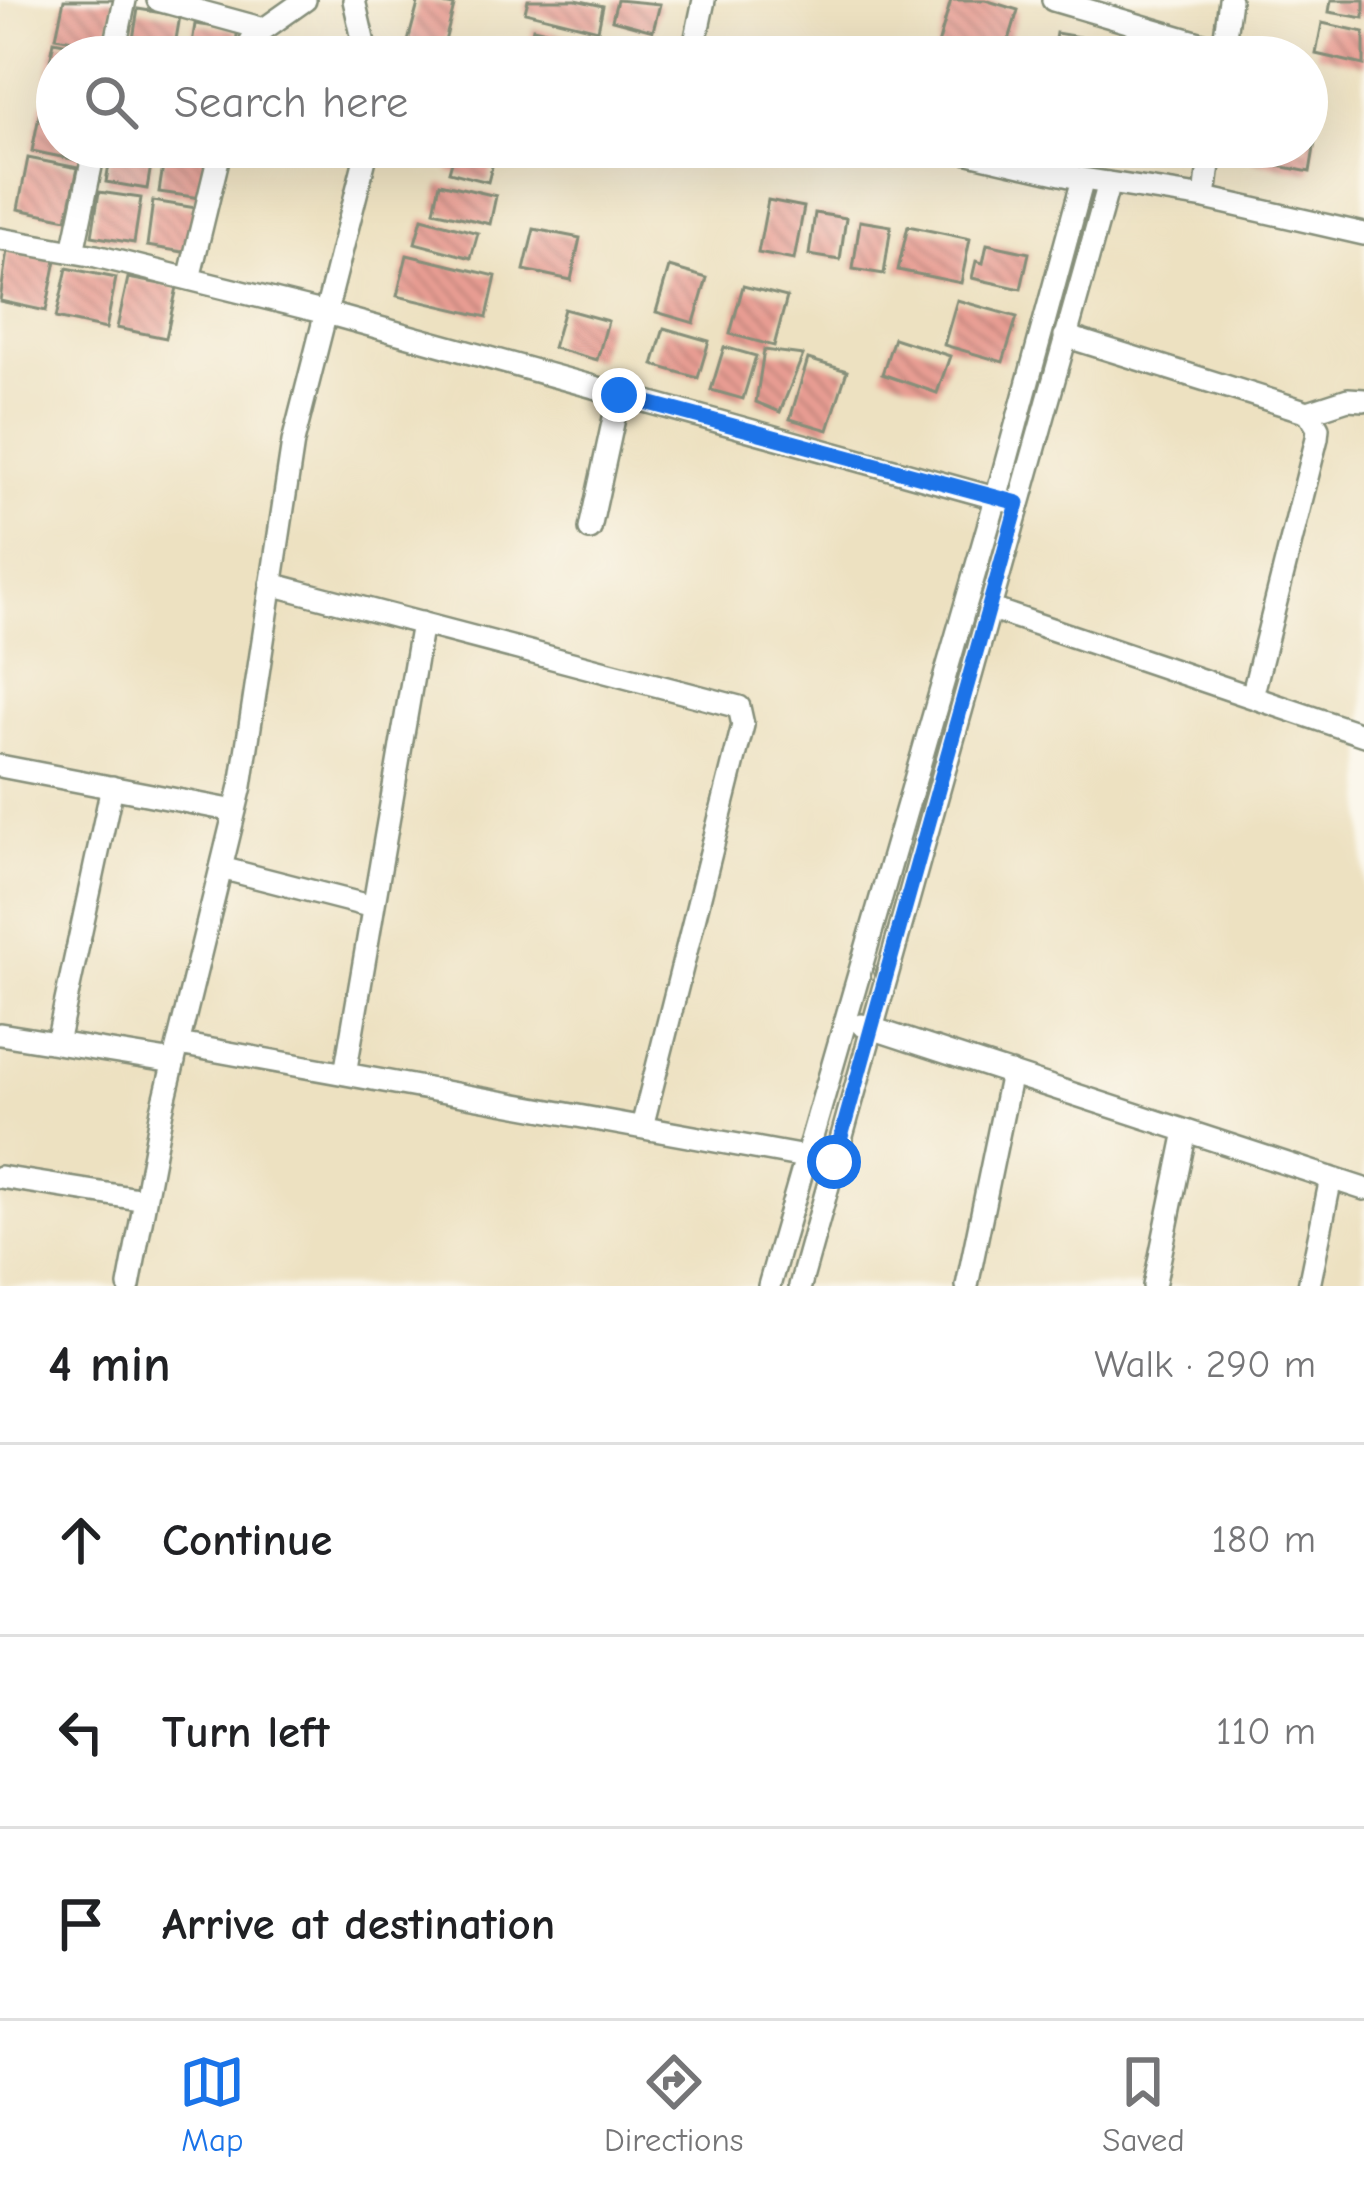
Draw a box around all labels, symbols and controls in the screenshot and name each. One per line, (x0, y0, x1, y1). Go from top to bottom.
search box (36, 36, 1328, 168)
icon: search (78, 69, 144, 135)
text: Search here (174, 76, 408, 128)
route end (592, 368, 646, 422)
route start (807, 1135, 861, 1189)
text: 4 min (48, 1335, 171, 1394)
text: Walk · 290 m (1094, 1342, 1316, 1387)
icon: ahead (48, 1507, 114, 1573)
text: Continue (162, 1514, 332, 1566)
text: 180 m (1211, 1517, 1316, 1562)
icon: left (48, 1699, 114, 1765)
text: Turn left (162, 1706, 329, 1758)
text: 110 m (1216, 1709, 1316, 1754)
icon: arrive (48, 1891, 114, 1957)
text: Arrive at destination (162, 1898, 555, 1950)
tab: Map (179, 2049, 245, 2159)
tab: Directions (604, 2049, 744, 2159)
tab: Saved (1102, 2049, 1185, 2159)

